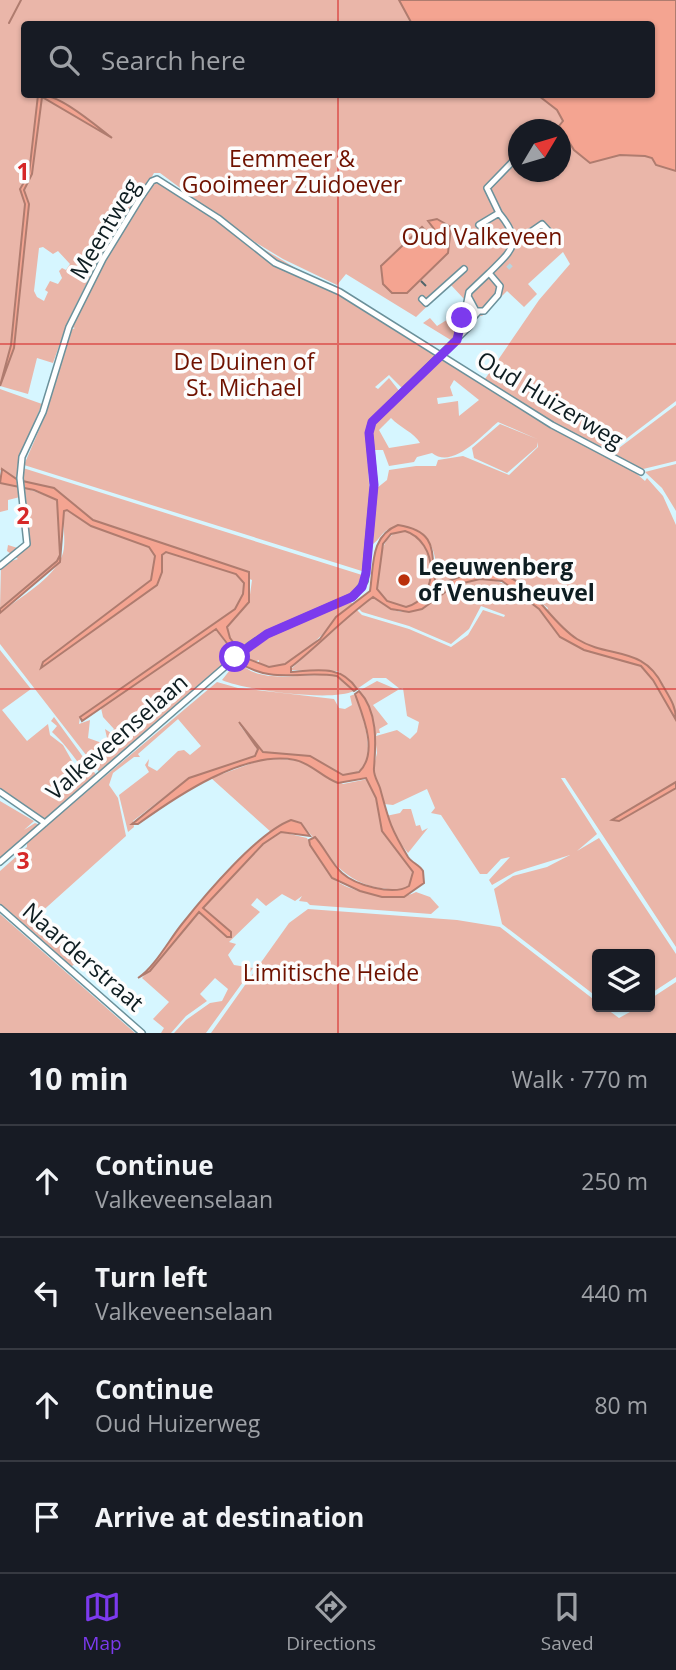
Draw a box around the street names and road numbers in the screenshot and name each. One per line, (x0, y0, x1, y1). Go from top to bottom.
street label: Meentweg (62, 172, 147, 285)
street label: Oud Huizerweg (471, 343, 630, 456)
street label: Valkeveenselaan (39, 666, 194, 807)
street label: Naarderstraat (16, 895, 151, 1018)

